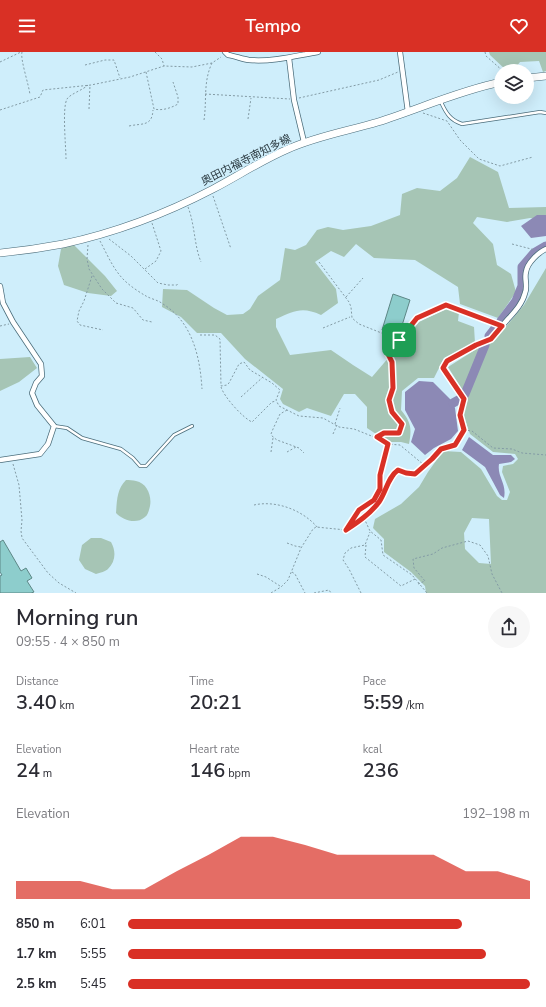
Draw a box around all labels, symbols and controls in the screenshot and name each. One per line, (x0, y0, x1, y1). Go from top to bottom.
text: Tempo (245, 14, 301, 38)
icon: menu (16, 15, 38, 37)
icon: heart (508, 15, 530, 37)
map controls (494, 64, 534, 104)
button: layers (494, 64, 534, 104)
street label: 奥田内福寺南知多線 (198, 131, 294, 189)
pin (382, 323, 416, 357)
icon: arrive (388, 329, 410, 351)
text: Morning run (16, 603, 139, 633)
button: share (488, 606, 530, 648)
text: 09:55 · 4 × 850 m (16, 633, 120, 651)
text: Distance (16, 674, 59, 689)
text: Time (189, 674, 214, 689)
text: Pace (363, 674, 386, 689)
text: 3.40 (16, 689, 57, 716)
text: 20:21 (189, 689, 242, 716)
text: 5:59 (363, 689, 403, 716)
text: km (57, 698, 75, 713)
text: /km (403, 698, 424, 713)
text: Elevation (16, 742, 62, 757)
text: Heart rate (189, 742, 240, 757)
text: kcal (363, 742, 382, 757)
text: 24 (16, 757, 40, 784)
text: 146 (189, 757, 225, 784)
text: 236 (363, 757, 399, 784)
text: m (40, 766, 52, 781)
text: bpm (225, 766, 250, 781)
text: Elevation (16, 805, 70, 823)
text: 192–198 m (462, 805, 530, 823)
text: 850 m (16, 915, 54, 933)
text: 6:01 (80, 915, 106, 933)
text: 1.7 km (16, 945, 57, 963)
text: 5:55 (80, 945, 106, 963)
text: 2.5 km (16, 975, 57, 993)
text: 5:45 (80, 975, 106, 993)

